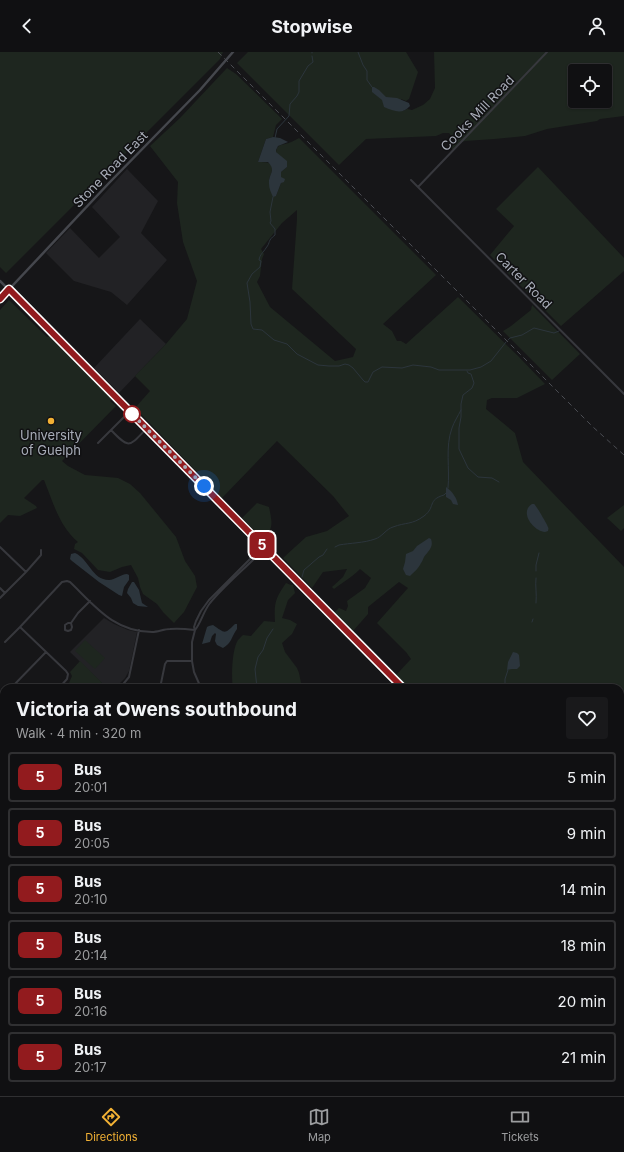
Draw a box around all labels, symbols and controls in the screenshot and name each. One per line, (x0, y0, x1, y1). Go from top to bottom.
icon: back (16, 15, 38, 37)
icon: person (586, 15, 608, 37)
text: Stopwise (271, 16, 353, 37)
map controls (568, 64, 612, 108)
button: locate (568, 64, 612, 108)
street label: Cooks Mill Road (437, 72, 517, 154)
street label: Stone Road East (69, 127, 151, 211)
street label: Carter Road (492, 248, 556, 312)
unlabelled marker (123, 405, 141, 423)
marker: University of Guelph (46, 416, 56, 426)
place label: University of Guelph (20, 427, 82, 458)
your location (194, 476, 214, 496)
line badge: 5 (249, 532, 275, 558)
text: 5 (258, 536, 266, 553)
button: heart (566, 697, 608, 739)
text: Victoria at Owens southbound (16, 698, 297, 721)
text: Walk · 4 min · 320 m (16, 725, 141, 741)
text: Bus (74, 760, 102, 779)
text: 5 (36, 768, 44, 785)
text: 5 min (567, 768, 606, 787)
text: 20:01 (74, 779, 107, 795)
text: Bus (74, 816, 102, 835)
text: 5 (36, 824, 44, 841)
text: 9 min (567, 824, 606, 843)
text: 20:05 (74, 835, 110, 851)
text: Bus (74, 872, 102, 891)
text: 5 (36, 880, 44, 897)
text: 14 min (560, 880, 606, 899)
text: 20:10 (74, 891, 107, 907)
text: Bus (74, 928, 102, 947)
text: 5 (36, 936, 44, 953)
text: 18 min (561, 936, 606, 955)
text: 20:14 (74, 947, 108, 963)
text: Bus (74, 984, 102, 1003)
text: 5 (36, 992, 44, 1009)
text: 20 min (558, 992, 606, 1011)
text: 20:16 (74, 1003, 107, 1019)
text: Bus (74, 1040, 102, 1059)
text: 5 (36, 1048, 44, 1065)
text: 21 min (561, 1048, 606, 1067)
text: 20:17 (74, 1059, 107, 1075)
tab: Directions (85, 1106, 138, 1144)
tab: Map (308, 1106, 331, 1144)
tab: Tickets (501, 1106, 539, 1144)

